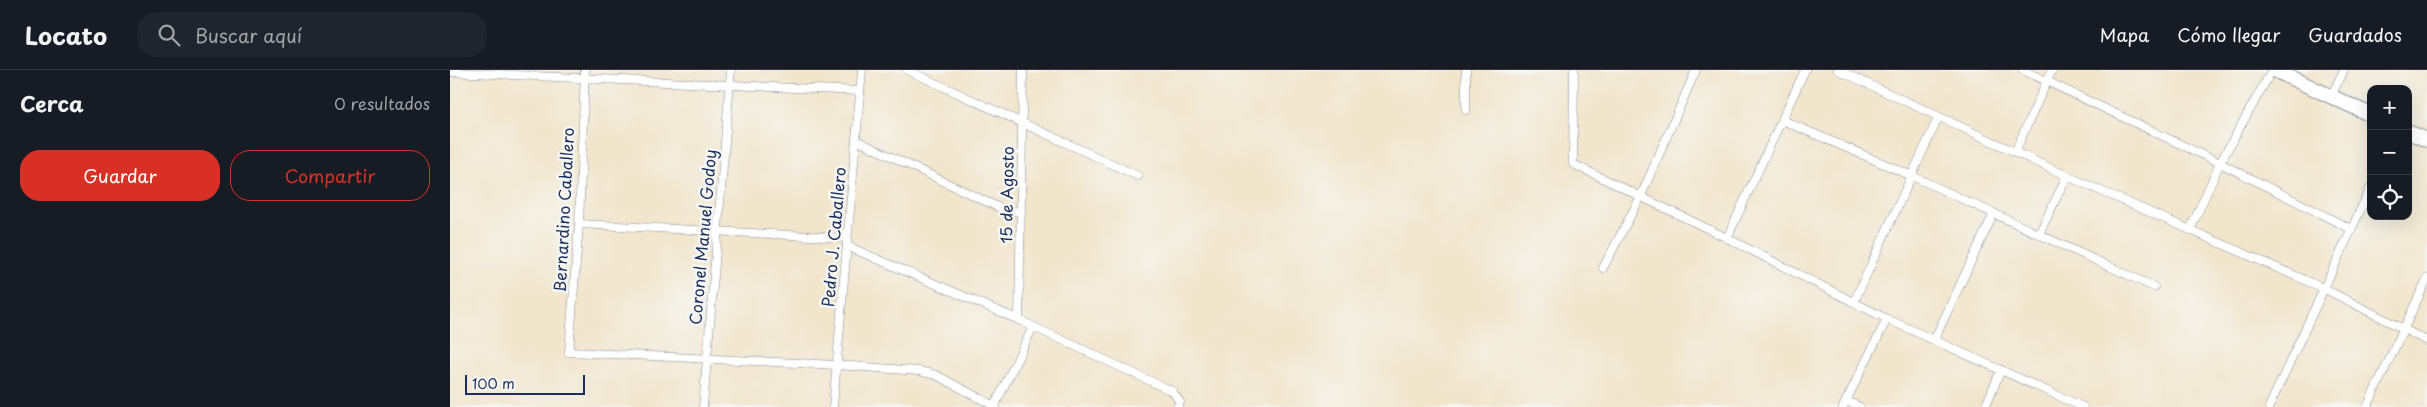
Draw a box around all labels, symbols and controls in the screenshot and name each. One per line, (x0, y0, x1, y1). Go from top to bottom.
search box (137, 12, 487, 57)
text: Locato (25, 17, 107, 53)
icon: search (155, 21, 183, 49)
text: Buscar aquí (195, 21, 302, 49)
text: Mapa (2100, 21, 2149, 48)
text: Cómo llegar (2177, 21, 2280, 48)
text: Guardados (2308, 21, 2402, 48)
map controls (2367, 85, 2412, 220)
button: + (2367, 85, 2412, 130)
text: Cerca (20, 87, 84, 119)
text: 0 resultados (334, 91, 430, 115)
street label: Bernardino Caballero (547, 127, 579, 293)
button: − (2367, 130, 2412, 175)
street label: 15 de Agosto (993, 146, 1019, 244)
street label: Coronel Manuel Godoy (682, 148, 722, 326)
button: Guardar (20, 150, 220, 201)
button: Compartir (230, 150, 430, 201)
street label: Pedro J. Caballero (815, 166, 851, 308)
button: locate (2367, 175, 2412, 220)
scale bar (465, 372, 585, 395)
text: 100 m (472, 373, 515, 394)

